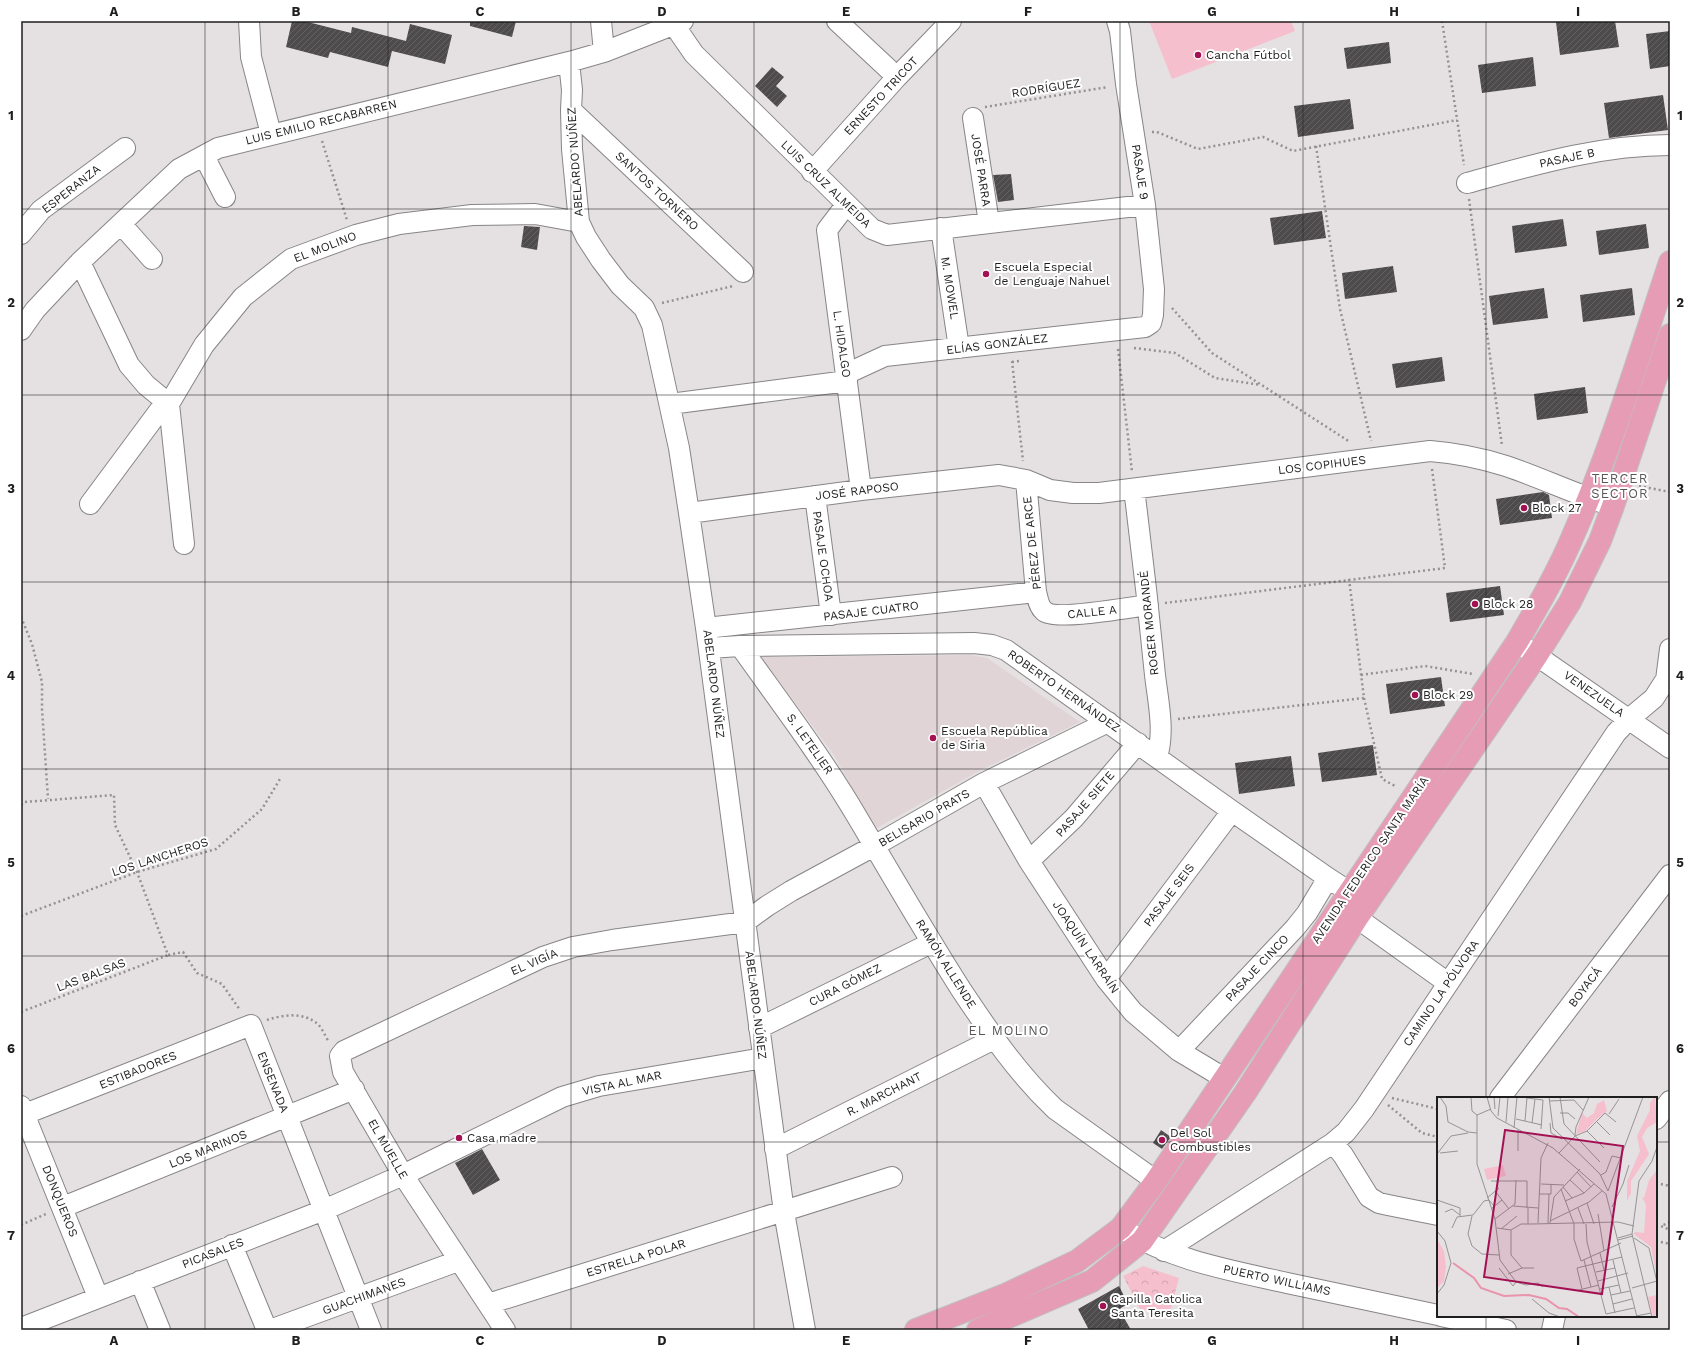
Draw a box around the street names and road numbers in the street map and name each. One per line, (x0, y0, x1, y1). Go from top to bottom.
street label: ERNESTO TRICOT (841, 54, 921, 138)
street label: RODRÍGUEZ (1011, 76, 1081, 100)
street label: LUIS EMILIO RECABARREN (244, 96, 398, 148)
street label: ABELARDO NÚÑEZ (564, 107, 586, 217)
street label: JOSÉ PARRA (968, 132, 994, 208)
street label: LUIS CRUZ ALMEIDA (778, 137, 874, 231)
street label: PASAJE 9 (1129, 143, 1151, 201)
street label: PASAJE B (1538, 145, 1596, 171)
street label: SANTOS TORNERO (612, 149, 702, 233)
street label: ESPERANZA (39, 162, 103, 216)
street label: EL MOLINO (292, 229, 358, 265)
street label: M. MOWEL (938, 256, 962, 320)
street label: L. HIDALGO (830, 310, 854, 379)
street label: ELÍAS GONZÁLEZ (945, 331, 1049, 357)
street label: LOS COPIHUES (1277, 453, 1367, 477)
street label: JOSÉ RAPOSO (814, 479, 900, 503)
street label: PÉREZ DE ARCE (1020, 495, 1044, 590)
street label: PASAJE OCHOA (810, 510, 836, 602)
street label: ROGER MORANDÉ (1136, 569, 1161, 676)
street label: PASAJE CUATRO (822, 598, 920, 624)
street label: CALLE A (1067, 602, 1118, 622)
street label: ABELARDO NÚÑEZ (700, 629, 728, 739)
street label: ROBERTO HERNÁNDEZ (1005, 647, 1123, 735)
street label: VENEZUELA (1561, 668, 1627, 720)
street label: S. LETELIER (784, 711, 836, 777)
street label: PASAJE SIETE (1053, 768, 1118, 840)
street label: AVENIDA FEDERICO SANTA MARÍA (1309, 774, 1431, 946)
street label: BELISARIO PRATS (876, 786, 972, 850)
street label: LOS LANCHEROS (110, 835, 210, 879)
street label: PASAJE SEIS (1141, 861, 1197, 929)
street label: JOAQUÍN LARRAÍN (1050, 898, 1122, 996)
street label: RAMÓN ALLENDE (913, 917, 979, 1011)
street label: PASAJE CINCO (1222, 932, 1292, 1004)
street label: CAMINO LA PÓLVORA (1400, 937, 1482, 1049)
street label: EL VIGÍA (508, 946, 560, 978)
street label: ABELARDO NÚÑEZ (742, 950, 770, 1060)
street label: LAS BALSAS (55, 955, 127, 995)
street label: CURA GÓMEZ (806, 961, 884, 1009)
street label: BOYACÁ (1565, 964, 1605, 1010)
street label: ESTIBADORES (97, 1048, 179, 1092)
street label: ENSENADA (254, 1049, 292, 1115)
street label: VISTA AL MAR (581, 1068, 663, 1098)
street label: R. MARCHANT (844, 1069, 924, 1119)
street label: EL MUELLE (365, 1116, 411, 1182)
street label: LOS MARINOS (167, 1127, 249, 1171)
street label: DONQUEROS (39, 1163, 81, 1239)
street label: PICASALES (180, 1235, 246, 1271)
street label: ESTRELLA POLAR (585, 1236, 687, 1280)
street label: PUERTO WILLIAMS (1222, 1262, 1332, 1298)
street label: GUACHIMANES (321, 1274, 407, 1318)

